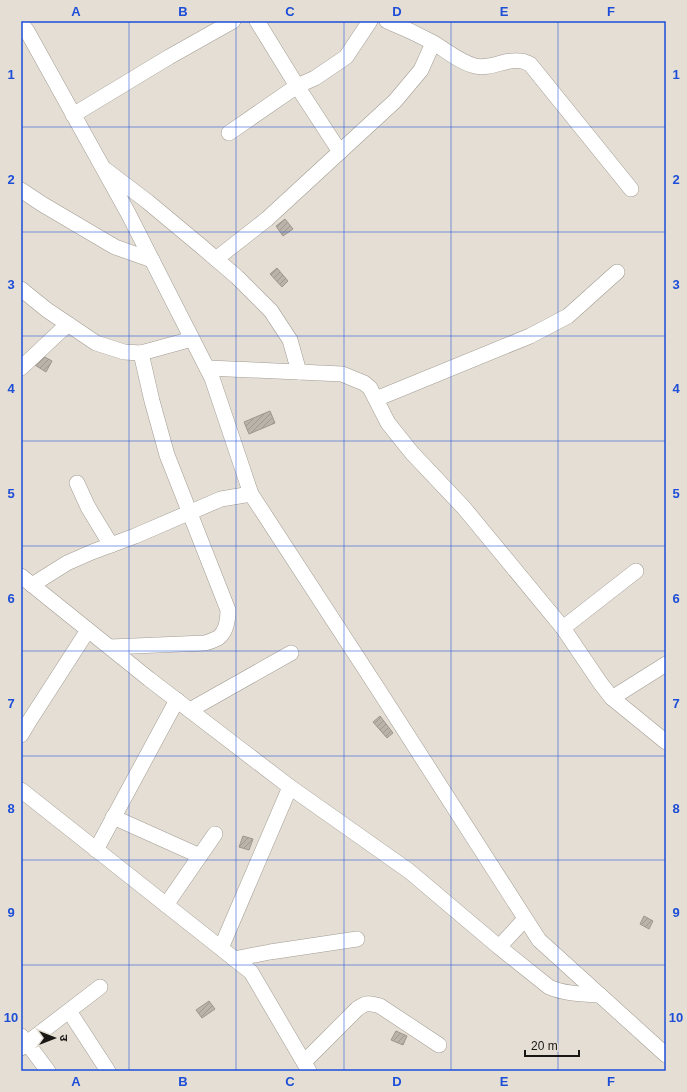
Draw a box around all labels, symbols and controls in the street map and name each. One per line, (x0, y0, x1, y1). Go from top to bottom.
text: A (71, 4, 81, 19)
text: B (178, 4, 188, 19)
text: C (285, 4, 295, 19)
text: D (392, 4, 402, 19)
text: E (500, 4, 509, 19)
text: F (607, 4, 615, 19)
text: 1 (7, 67, 15, 82)
text: 1 (672, 67, 680, 82)
text: 2 (7, 172, 15, 187)
text: 2 (672, 172, 680, 187)
text: 3 (7, 277, 15, 292)
text: 3 (672, 277, 680, 292)
text: 4 (7, 381, 15, 396)
text: 4 (672, 381, 680, 396)
text: 5 (7, 486, 15, 501)
text: 5 (672, 486, 680, 501)
text: 6 (7, 591, 15, 606)
text: 6 (672, 591, 680, 606)
text: 7 (7, 696, 15, 711)
text: 7 (672, 696, 680, 711)
text: 8 (7, 801, 15, 816)
text: 8 (672, 801, 680, 816)
text: 9 (7, 905, 15, 920)
text: 9 (672, 905, 680, 920)
text: 10 (4, 1010, 18, 1025)
text: 10 (669, 1010, 683, 1025)
north arrow (34, 1018, 74, 1058)
scale bar (525, 1032, 579, 1058)
text: उ (58, 1035, 70, 1042)
text: 20 m (531, 1039, 558, 1053)
text: A (71, 1074, 81, 1089)
text: B (178, 1074, 188, 1089)
text: C (285, 1074, 295, 1089)
text: D (392, 1074, 402, 1089)
text: E (500, 1074, 509, 1089)
text: F (607, 1074, 615, 1089)

